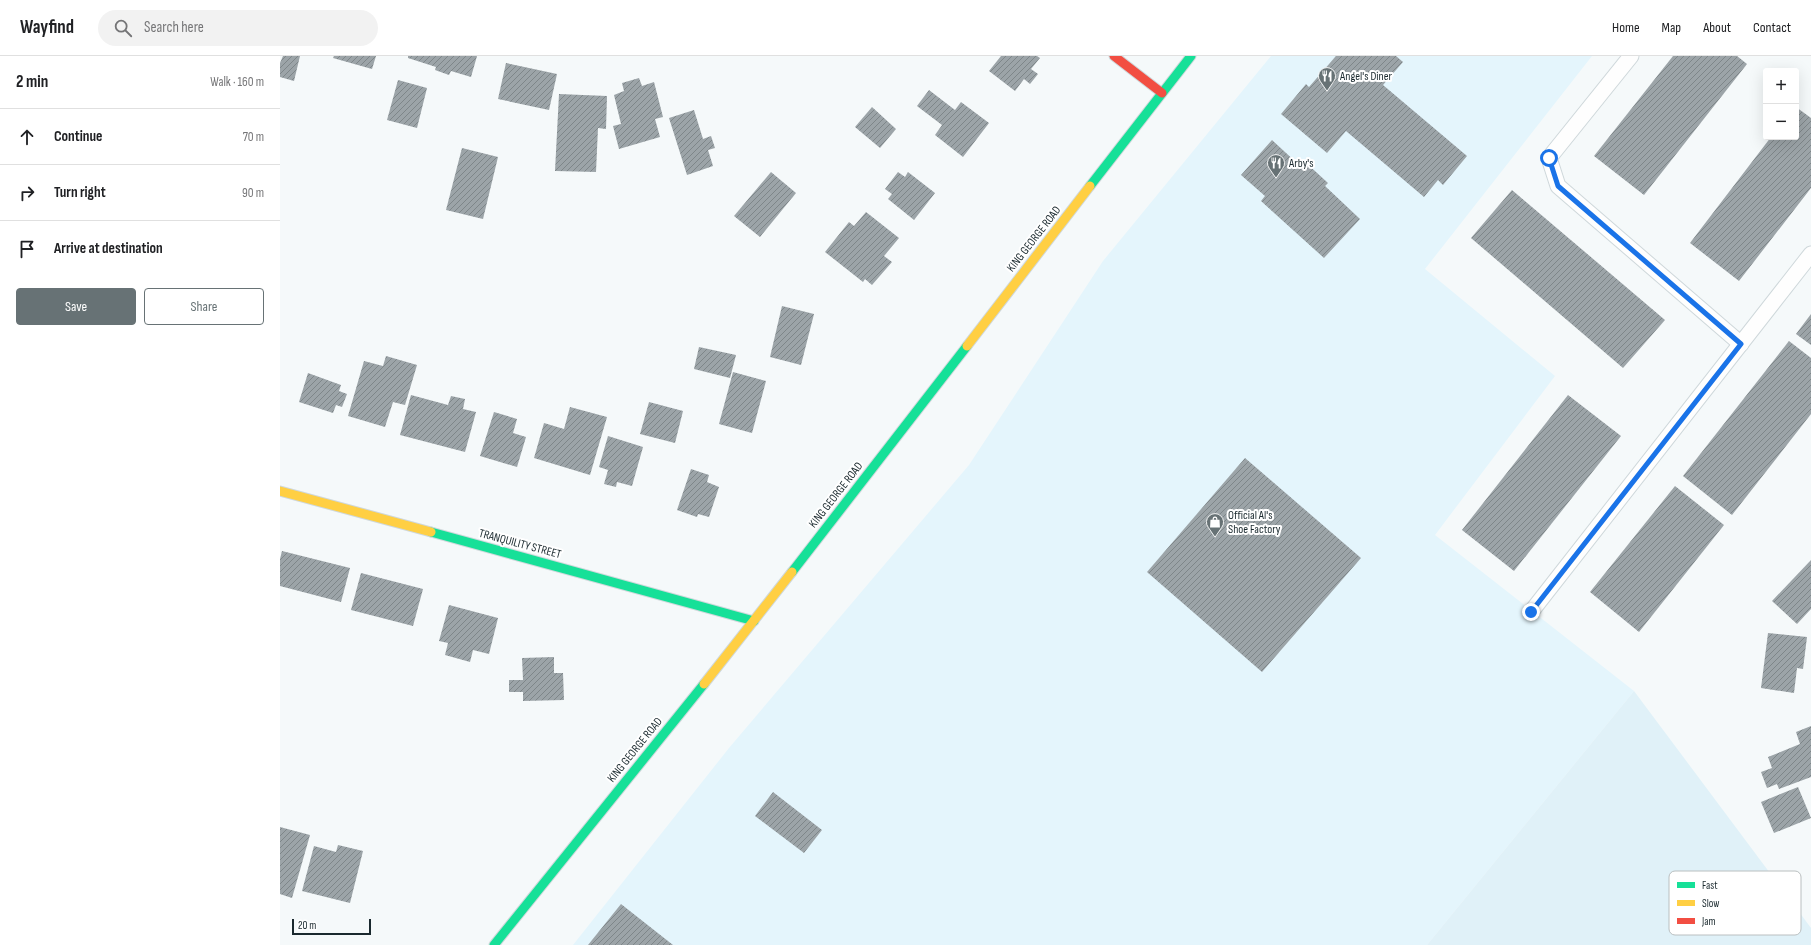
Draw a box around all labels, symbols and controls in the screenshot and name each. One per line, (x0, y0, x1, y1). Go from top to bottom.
search box (98, 10, 378, 46)
text: Wayfind (20, 16, 74, 39)
icon: search (112, 17, 134, 39)
text: Search here (144, 18, 204, 37)
text: Home (1612, 19, 1640, 36)
text: Map (1662, 19, 1681, 36)
text: About (1703, 19, 1731, 36)
text: Contact (1753, 19, 1791, 36)
restaurant icon: Angel's Diner (1317, 66, 1337, 91)
map controls (1763, 68, 1799, 140)
button: + (1763, 68, 1799, 104)
place label: Angel's Diner (1339, 69, 1392, 84)
text: 2 min (16, 72, 48, 92)
text: Walk · 160 m (210, 74, 264, 90)
button: − (1763, 104, 1799, 140)
icon: ahead (16, 126, 38, 148)
text: Continue (54, 127, 103, 146)
text: 70 m (243, 129, 264, 145)
route start (1540, 149, 1558, 167)
restaurant icon: Arby's (1266, 153, 1286, 178)
place label: Arby's (1288, 156, 1314, 171)
icon: right (16, 182, 38, 204)
text: Turn right (54, 183, 106, 202)
text: 90 m (242, 185, 264, 201)
street label: KING GEORGE ROAD (1004, 203, 1064, 275)
icon: arrive (16, 238, 38, 260)
text: Arrive at destination (54, 239, 163, 258)
button: Save (16, 288, 136, 325)
button: Share (144, 288, 264, 325)
street label: KING GEORGE ROAD (806, 459, 866, 531)
place label: Official Al's Shoe Factory (1228, 508, 1281, 537)
shop icon: Official Al's Shoe Factory (1205, 512, 1225, 537)
street label: TRANQUILITY STREET (477, 526, 563, 562)
route end (1522, 603, 1540, 621)
street label: KING GEORGE ROAD (604, 714, 666, 786)
legend (1669, 871, 1801, 935)
text: Fast (1702, 879, 1718, 892)
text: Slow (1702, 897, 1719, 910)
text: Jam (1701, 915, 1716, 928)
scale bar (292, 917, 371, 936)
text: 20 m (298, 919, 316, 932)

